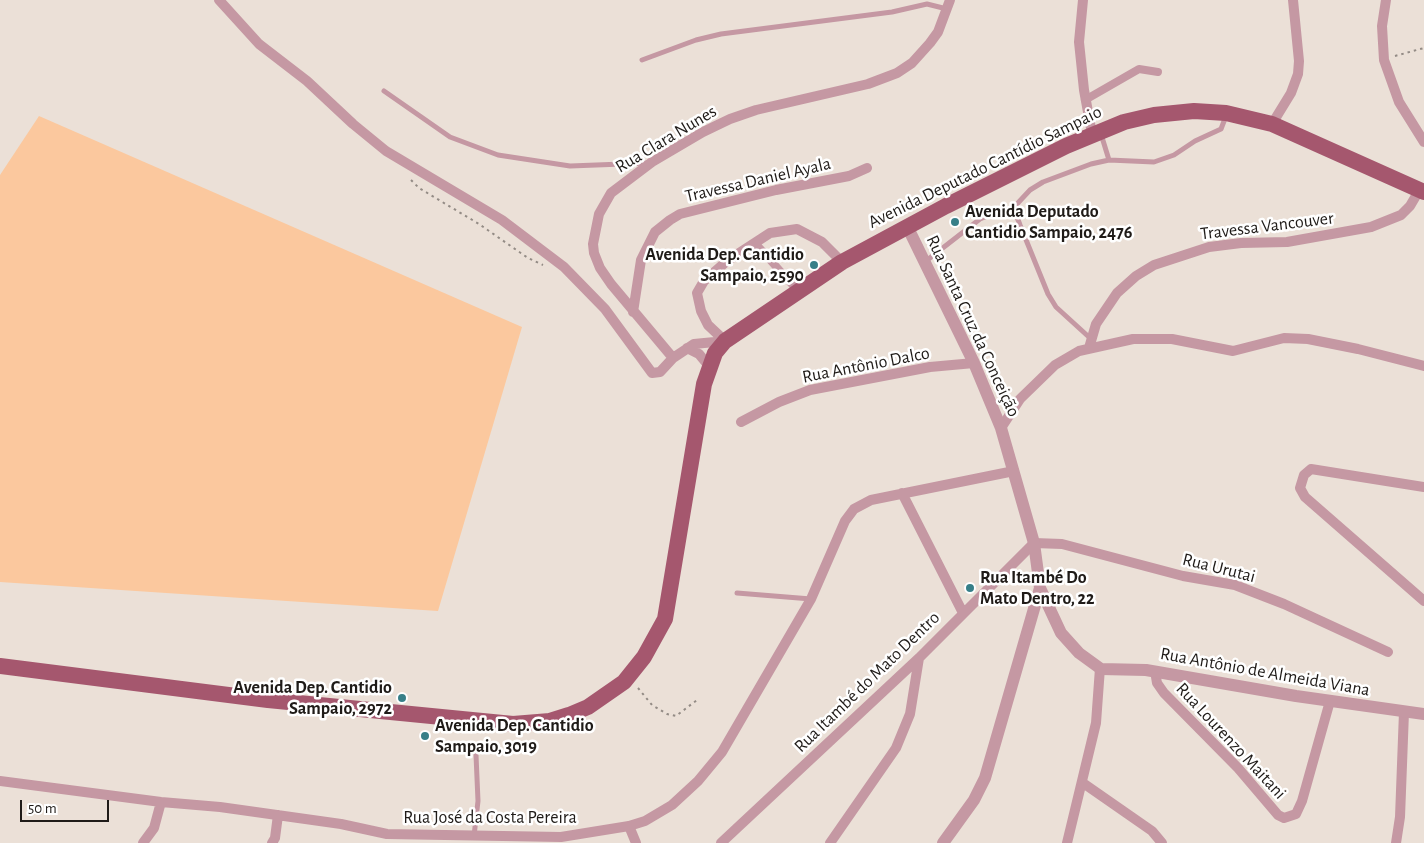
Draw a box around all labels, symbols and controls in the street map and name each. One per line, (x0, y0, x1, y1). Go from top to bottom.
street label: Rua Clara Nunes (611, 100, 721, 178)
street label: Avenida Deputado Cantídio Sampaio (865, 101, 1105, 233)
street label: Travessa Daniel Ayala (683, 153, 833, 207)
place label: Avenida Deputado Cantidio Sampaio, 2476 (965, 201, 1132, 243)
street label: Travessa Vancouver (1199, 207, 1335, 245)
marker: Avenida Deputado Cantidio Sampaio, 2476 (949, 216, 961, 228)
street label: Rua Santa Cruz da Conceição (921, 232, 1025, 420)
place label: Avenida Dep. Cantidio Sampaio, 2590 (645, 244, 804, 286)
marker: Avenida Dep. Cantidio Sampaio, 2590 (808, 259, 820, 271)
street label: Rua Antônio Dalco (800, 342, 932, 388)
street label: Rua Urutai (1180, 549, 1258, 587)
place label: Rua Itambé Do Mato Dentro, 22 (980, 567, 1095, 610)
marker: Rua Itambé Do Mato Dentro, 22 (964, 582, 976, 594)
street label: Rua Itambé do Mato Dentro (790, 607, 944, 757)
street label: Rua Antônio de Almeida Viana (1158, 643, 1372, 701)
place label: Avenida Dep. Cantidio Sampaio, 2972 (233, 677, 392, 720)
street label: Rua Lourenzo Maitani (1171, 678, 1291, 804)
marker: Avenida Dep. Cantidio Sampaio, 2972 (396, 692, 408, 704)
place label: Avenida Dep. Cantidio Sampaio, 3019 (435, 715, 594, 758)
marker: Avenida Dep. Cantidio Sampaio, 3019 (419, 730, 431, 742)
scale bar (22, 790, 111, 822)
text: 50 m (28, 801, 57, 816)
street label: Rua José da Costa Pereira (403, 807, 577, 829)

